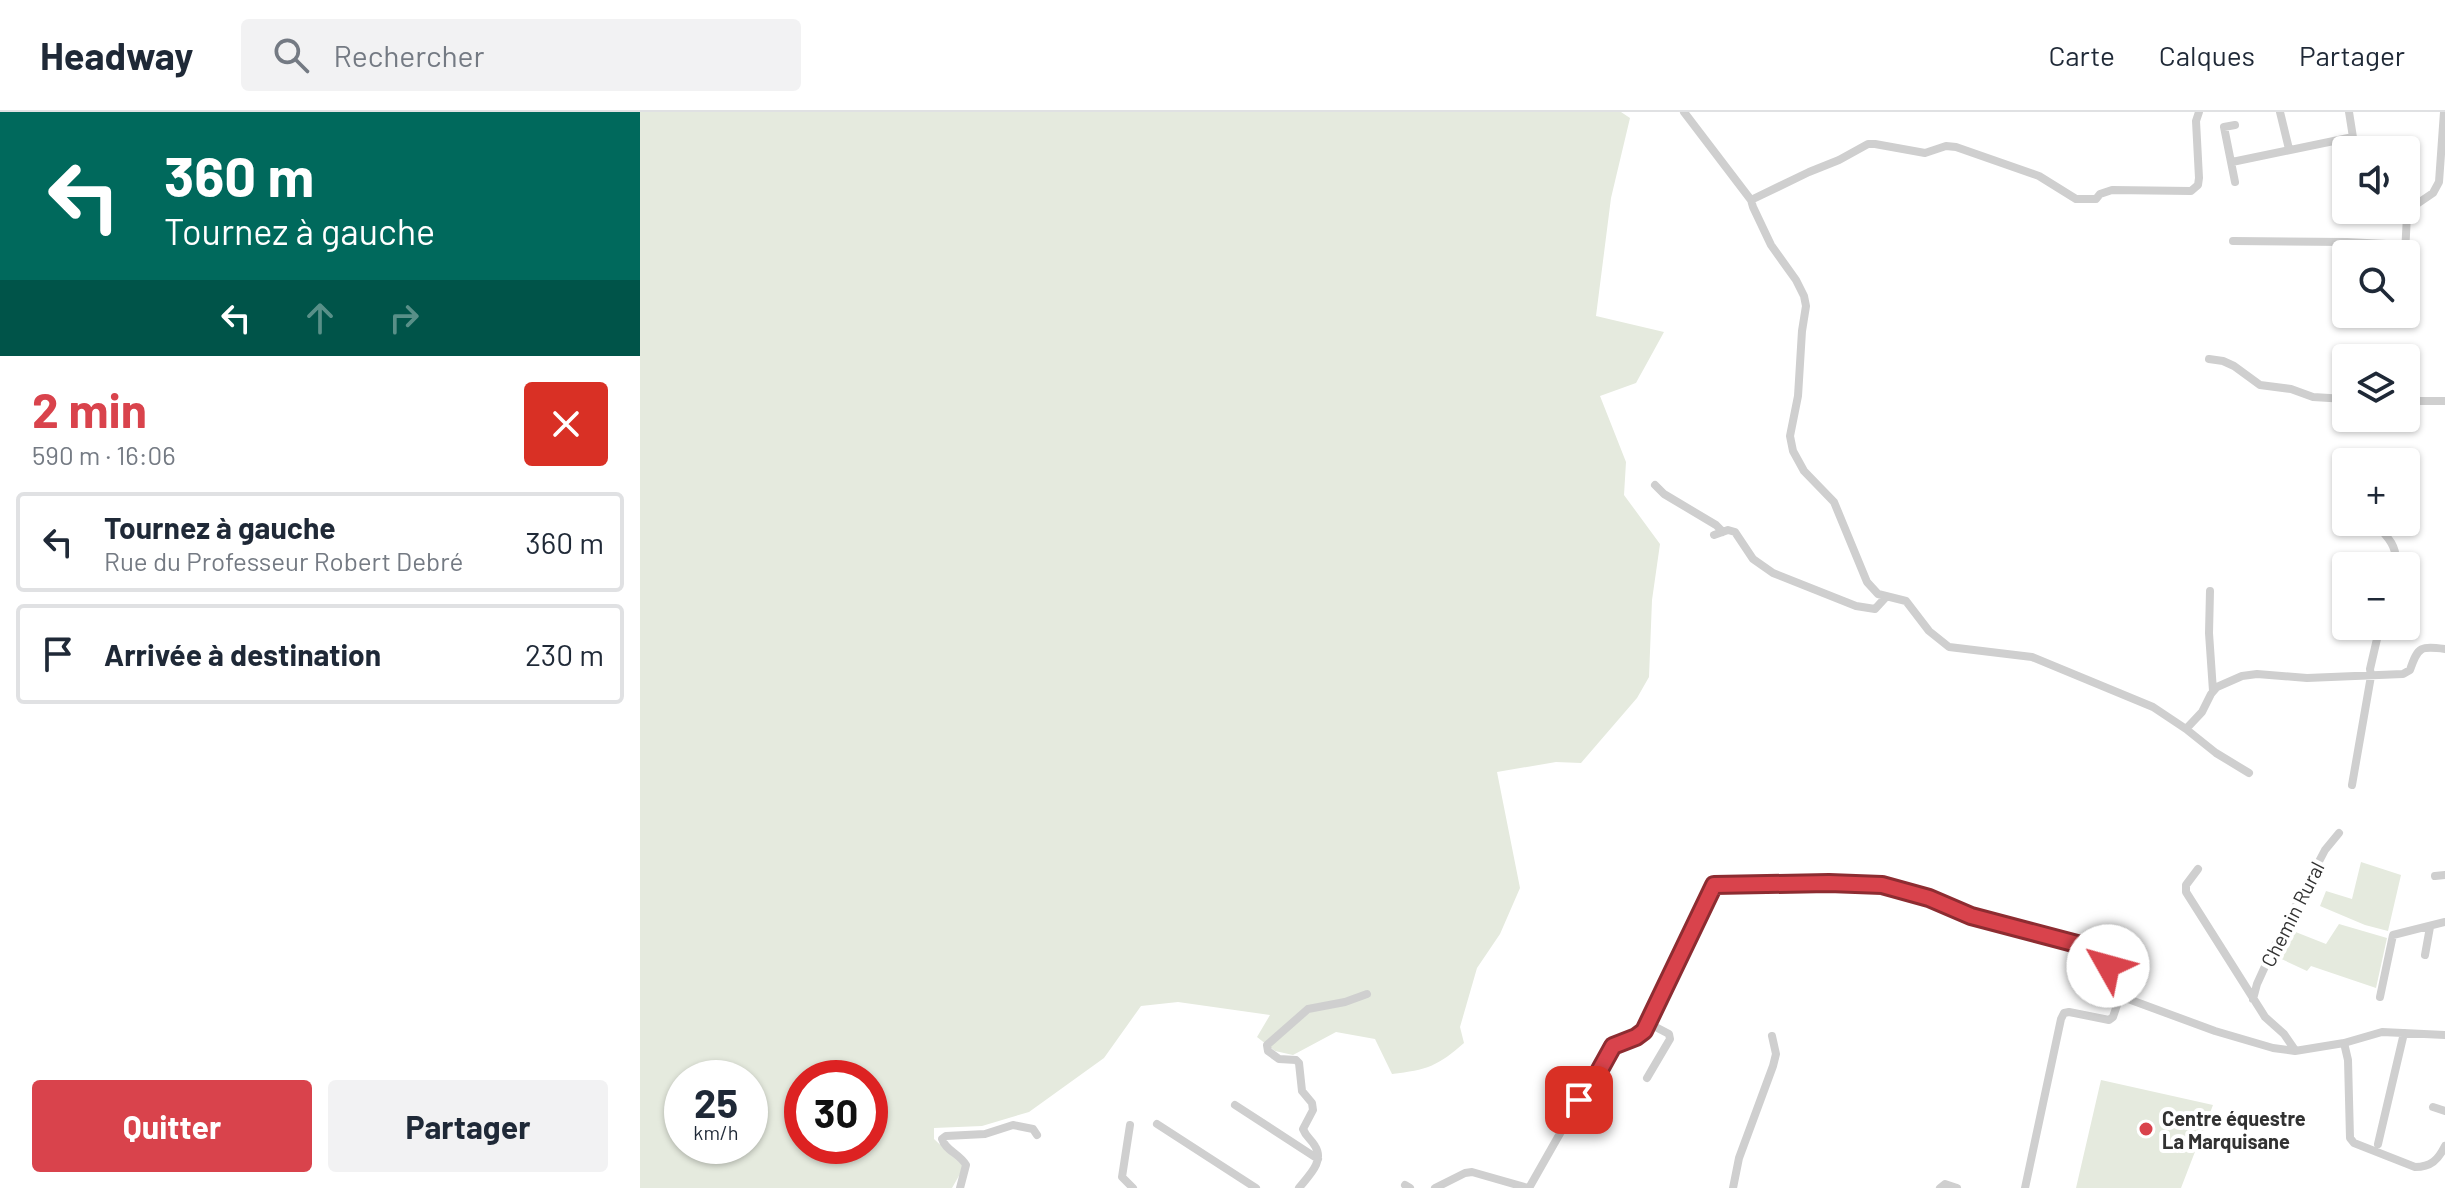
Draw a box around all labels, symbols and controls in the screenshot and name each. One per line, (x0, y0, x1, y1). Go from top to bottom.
search box (241, 19, 801, 91)
text: Headway (40, 32, 193, 78)
icon: search (269, 33, 313, 77)
text: Rechercher (333, 37, 484, 73)
text: Carte (2048, 38, 2115, 72)
text: Calques (2159, 38, 2255, 72)
text: Partager (2299, 38, 2405, 72)
map controls (2332, 136, 2420, 640)
button: sound (2332, 136, 2420, 224)
text: 360 m (164, 141, 314, 208)
icon: left (32, 144, 136, 248)
text: Tournez à gauche (164, 209, 435, 252)
button: search (2332, 240, 2420, 328)
icon: left (214, 296, 258, 340)
icon: ahead (298, 296, 342, 340)
icon: right (382, 296, 426, 340)
button: layers (2332, 344, 2420, 432)
text: 2 min (32, 380, 147, 438)
button: close (524, 382, 608, 466)
text: 590 m · 16:06 (32, 439, 176, 470)
button: + (2332, 448, 2420, 536)
text: Tournez à gauche (104, 509, 336, 545)
icon: left (36, 520, 80, 564)
text: 360 m (525, 524, 604, 560)
text: Rue du Professeur Robert Debré (104, 545, 463, 576)
button: − (2332, 552, 2420, 640)
icon: arrive (36, 632, 80, 676)
text: Arrivée à destination (104, 636, 381, 672)
text: 230 m (525, 636, 604, 672)
street label: Chemin Rural (2255, 857, 2329, 971)
position arrow (2066, 924, 2150, 1008)
speed limit sign: 30 (784, 1060, 888, 1164)
pin (1545, 1066, 1613, 1134)
text: 25 (694, 1078, 738, 1126)
icon: arrive (1557, 1078, 1601, 1122)
button: Quitter (32, 1080, 312, 1172)
button: Partager (328, 1080, 608, 1172)
place label: Centre équestre La Marquisane (2162, 1106, 2306, 1153)
text: km/h (693, 1120, 739, 1144)
marker: Centre équestre La Marquisane (2137, 1120, 2155, 1138)

